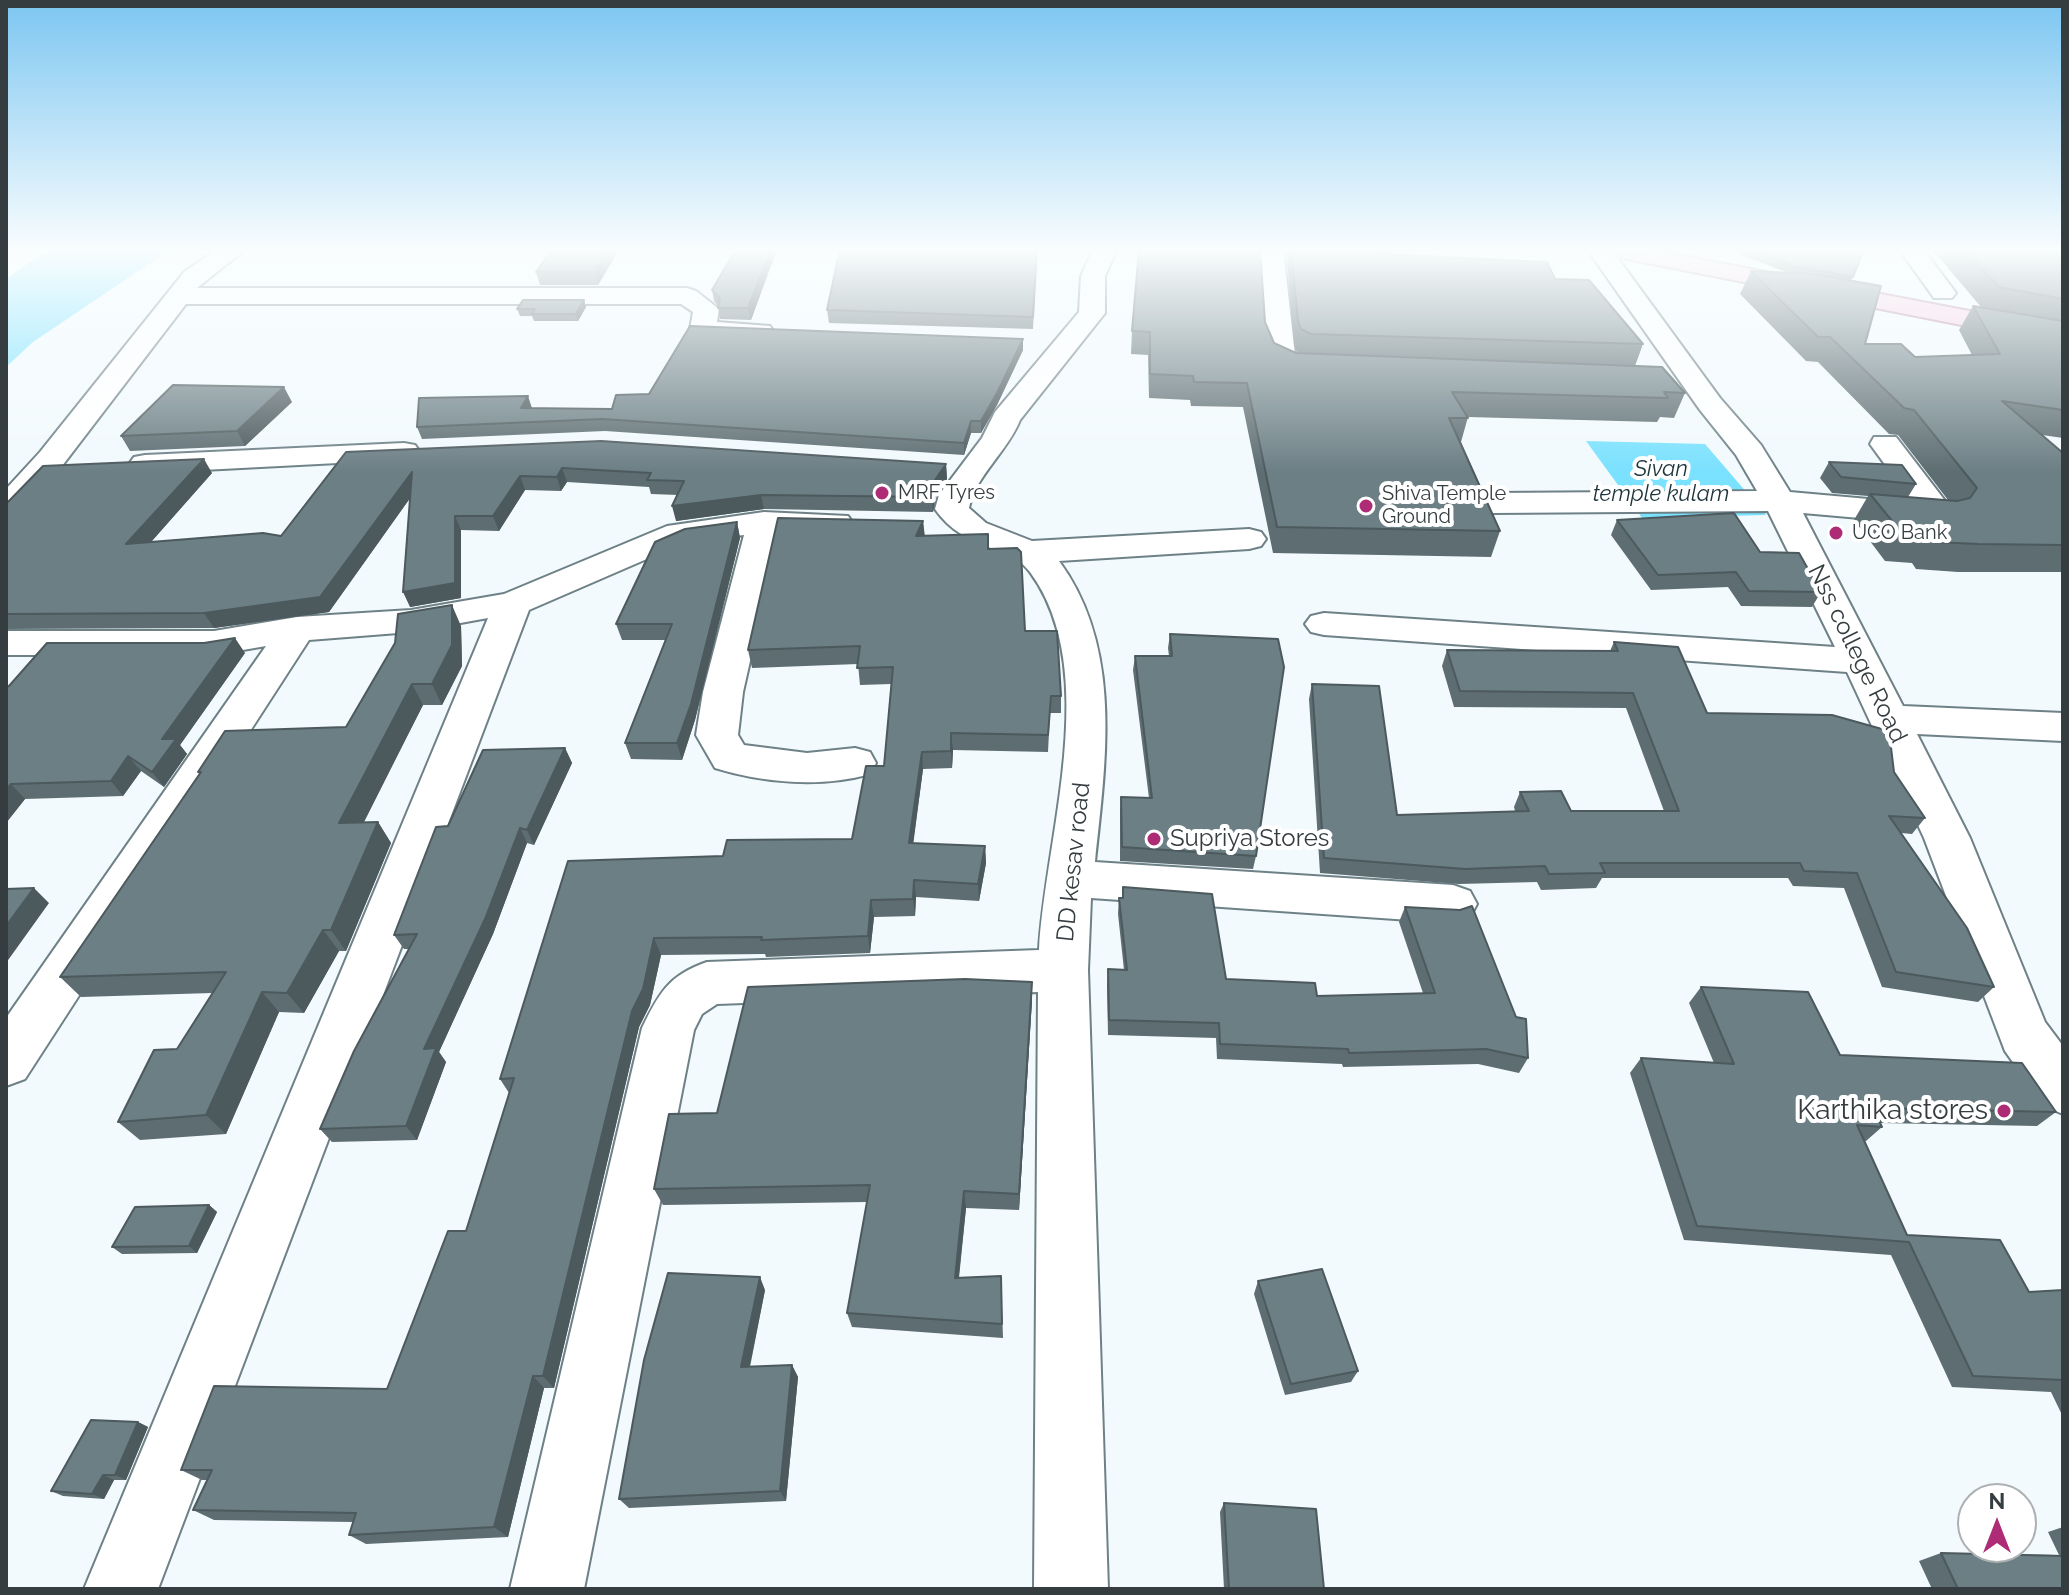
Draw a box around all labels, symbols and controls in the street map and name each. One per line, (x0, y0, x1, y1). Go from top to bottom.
water label: Sivan temple kulam (1593, 456, 1729, 508)
place label: MRF Tyres (898, 481, 995, 505)
place label: Shiva Temple Ground (1382, 482, 1506, 529)
marker: MRF Tyres (873, 484, 891, 502)
marker: Shiva Temple Ground (1357, 497, 1375, 515)
place label: UCO Bank (1852, 521, 1947, 545)
marker: UCO Bank (1827, 524, 1845, 542)
street label: Nss college Road (1801, 560, 1913, 748)
street label: DD kesav road (1051, 781, 1097, 943)
place label: Supriya Stores (1170, 825, 1329, 853)
marker: Supriya Stores (1145, 830, 1163, 848)
place label: Karthika stores (1797, 1094, 1988, 1128)
marker: Karthika stores (1995, 1102, 2013, 1120)
north arrow (1957, 1483, 2037, 1563)
text: N (1989, 1488, 2005, 1514)

